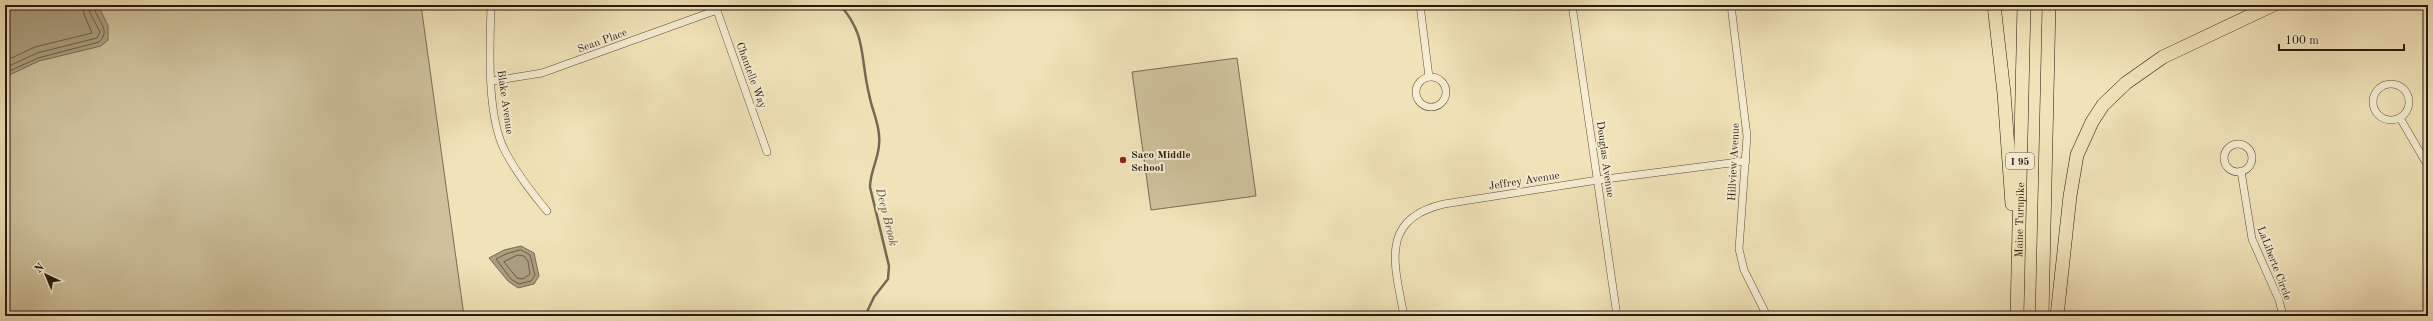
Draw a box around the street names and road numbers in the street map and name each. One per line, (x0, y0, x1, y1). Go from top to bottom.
street label: Sean Place (576, 27, 629, 55)
street label: Chantelle Way (734, 41, 768, 110)
street label: Blake Avenue (495, 69, 514, 135)
street label: Douglas Avenue (1594, 120, 1615, 198)
street label: Hillview Avenue (1727, 123, 1742, 201)
road number: I 95 (2006, 153, 2034, 169)
street label: Jeffrey Avenue (1488, 170, 1560, 193)
street label: Maine Turnpike (2014, 182, 2027, 258)
street label: LaLiberte Circle (2254, 225, 2293, 302)

